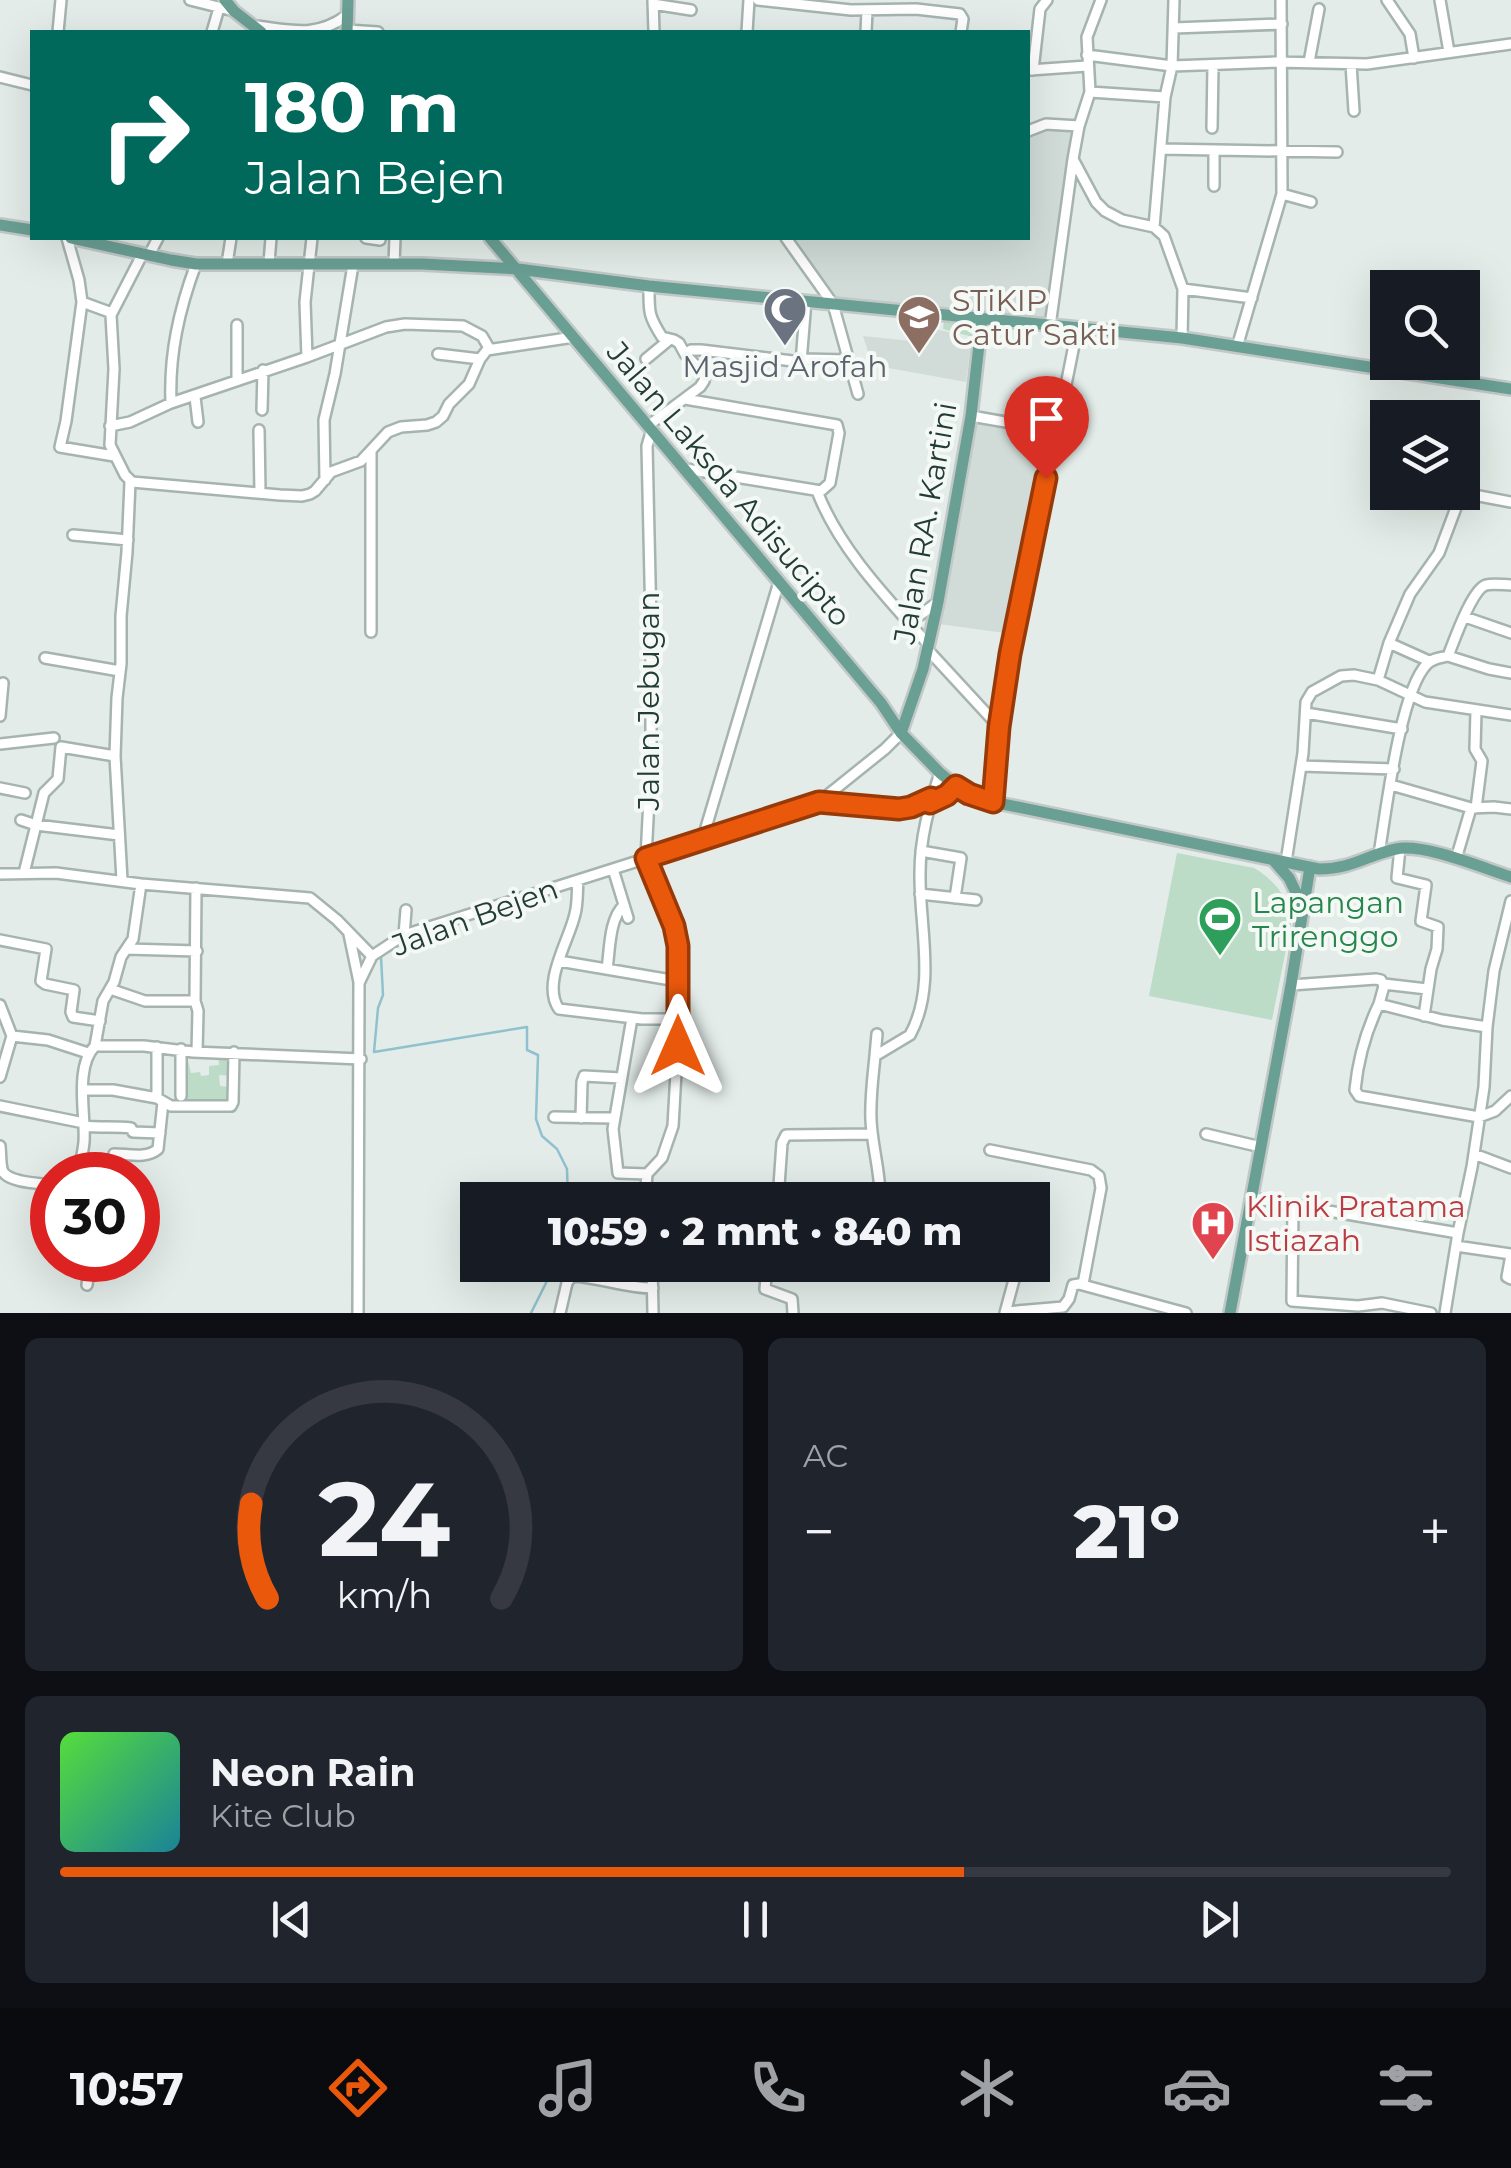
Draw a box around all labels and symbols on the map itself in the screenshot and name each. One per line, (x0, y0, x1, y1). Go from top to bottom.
place label: STiKIP Catur Sakti (952, 282, 1117, 353)
mosque icon: Masjid Arofah (762, 286, 808, 347)
school or university icon: STiKIP Catur Sakti (896, 294, 942, 355)
street label: Jalan Laksda Adisucipto (598, 333, 859, 634)
place label: Masjid Arofah (682, 348, 888, 385)
pin (1004, 376, 1089, 479)
street label: Jalan RA. Kartini (885, 399, 964, 648)
street label: Jalan Jebugan (630, 592, 667, 811)
street label: Jalan Bejen (386, 870, 563, 964)
place label: Lapangan Trirenggo (1252, 884, 1404, 955)
sports icon: Lapangan Trirenggo (1197, 896, 1243, 957)
position arrow (626, 994, 730, 1098)
speed limit sign: 30 (30, 1152, 160, 1282)
place label: Klinik Pratama Istiazah (1246, 1188, 1466, 1259)
hospital icon: Klinik Pratama Istiazah (1190, 1200, 1236, 1261)

